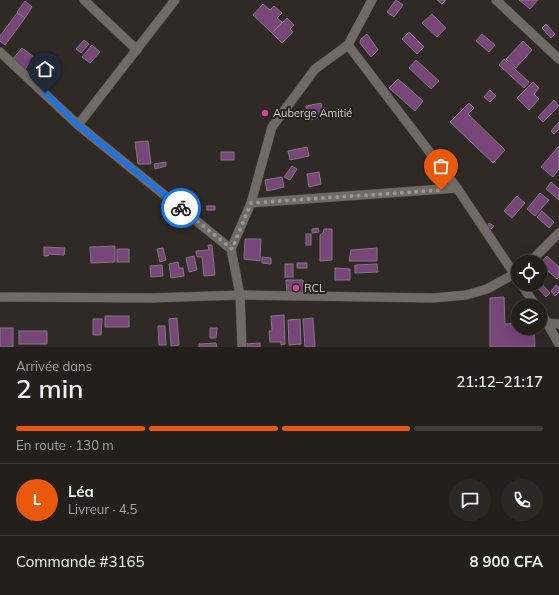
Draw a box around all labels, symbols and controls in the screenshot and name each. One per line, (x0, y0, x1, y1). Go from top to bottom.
pin (28, 52, 62, 93)
icon: home (34, 58, 56, 80)
place label: Auberge Amitié (273, 106, 352, 120)
marker: Auberge Amitié (260, 108, 270, 118)
pin (424, 149, 458, 190)
icon: bag (430, 155, 452, 177)
courier (161, 188, 201, 228)
icon: bike (170, 197, 192, 219)
map controls (511, 255, 547, 335)
button: locate (511, 255, 547, 291)
place label: RCL (304, 281, 325, 295)
marker: RCL (291, 283, 301, 293)
button: layers (511, 299, 547, 335)
text: Arrivée dans (16, 358, 92, 374)
text: 2 min (16, 372, 84, 405)
text: 21:12–21:17 (456, 372, 543, 391)
text: En route · 130 m (16, 437, 114, 453)
button: chat (449, 479, 491, 521)
button: phone (501, 479, 543, 521)
text: Léa (68, 482, 94, 501)
text: L (33, 490, 41, 509)
text: Livreur · 4.5 (68, 501, 137, 517)
text: Commande #3165 (16, 552, 145, 571)
text: 8 900 CFA (469, 552, 543, 571)

